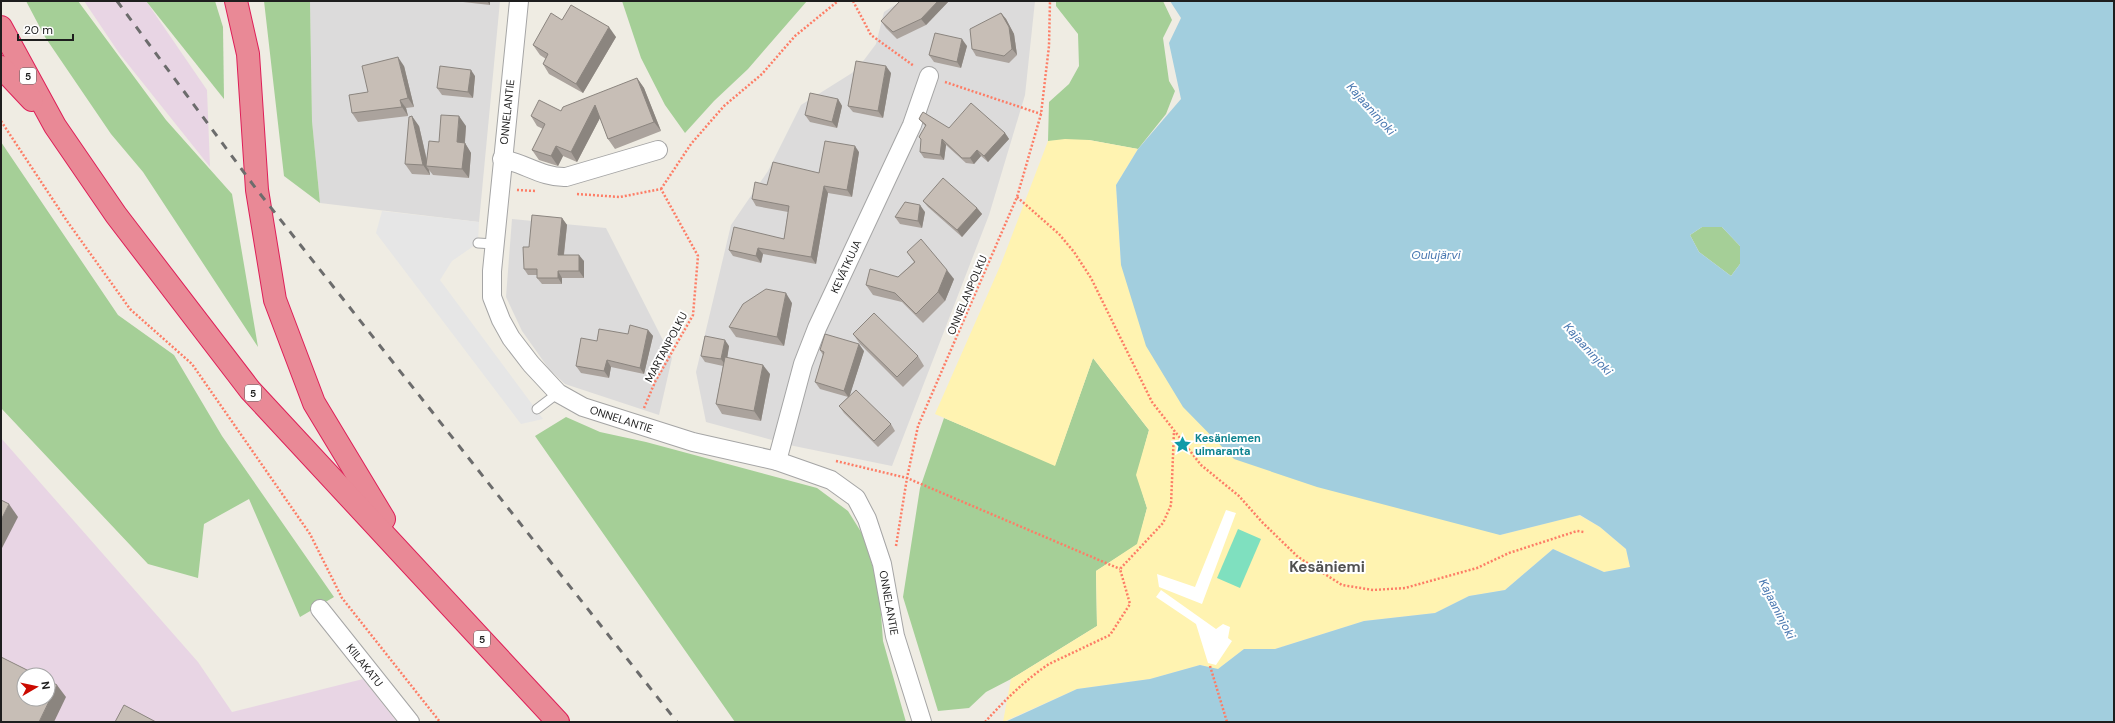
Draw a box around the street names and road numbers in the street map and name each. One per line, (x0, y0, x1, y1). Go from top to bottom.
road number: 5 (20, 68, 36, 84)
street label: ONNELANTIE (497, 79, 517, 145)
street label: KEVÄTKUJA (827, 237, 864, 296)
street label: ONNELANPOLKU (944, 253, 990, 337)
street label: MARTANPOLKU (642, 309, 690, 385)
road number: 5 (245, 385, 261, 401)
street label: ONNELANTIE (588, 403, 655, 436)
street label: ONNELANTIE (876, 569, 902, 636)
road number: 5 (474, 631, 490, 647)
street label: KIILAKATU (343, 641, 386, 690)

